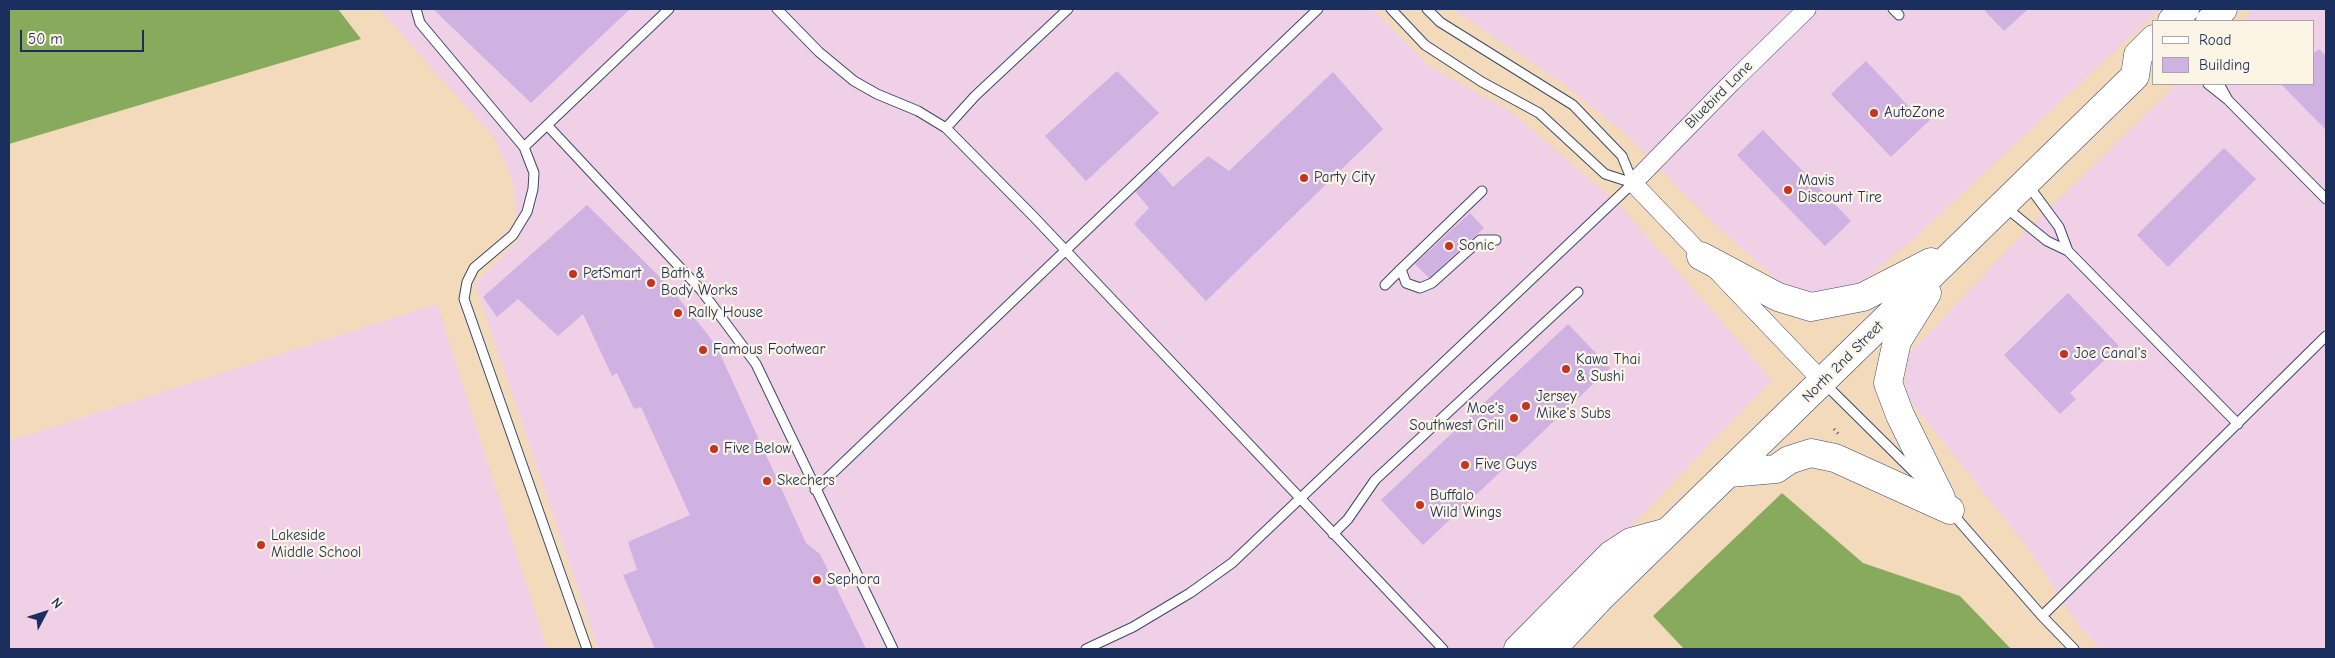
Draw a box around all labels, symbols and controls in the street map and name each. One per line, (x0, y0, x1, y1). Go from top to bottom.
scale bar (22, 20, 146, 52)
legend (2152, 20, 2315, 85)
text: 50 m (28, 30, 63, 48)
text: Road (2199, 31, 2231, 49)
text: Building (2199, 56, 2250, 74)
street label: Bluebird Lane (1681, 57, 1757, 133)
place label: AutoZone (1884, 104, 1945, 122)
marker: AutoZone (1868, 107, 1880, 119)
place label: Party City (1314, 169, 1375, 187)
marker: Party City (1298, 172, 1310, 184)
place label: Mavis Discount Tire (1798, 172, 1882, 207)
marker: Mavis Discount Tire (1782, 184, 1794, 196)
place label: Sonic (1459, 237, 1494, 255)
marker: Sonic (1443, 240, 1455, 252)
place label: PetSmart (583, 265, 641, 283)
place label: Bath & Body Works (661, 265, 738, 300)
marker: PetSmart (567, 268, 579, 280)
marker: Bath & Body Works (645, 277, 657, 289)
place label: Rally House (688, 304, 763, 322)
marker: Rally House (672, 307, 684, 319)
street label: North 2nd Street (1799, 318, 1887, 406)
place label: Famous Footwear (713, 341, 826, 359)
marker: Famous Footwear (697, 344, 709, 356)
place label: Joe Canal's (2074, 345, 2147, 363)
marker: Joe Canal's (2058, 348, 2070, 360)
place label: Kawa Thai & Sushi (1576, 351, 1641, 386)
marker: Kawa Thai & Sushi (1560, 363, 1572, 375)
place label: Jersey Mike's Subs (1536, 388, 1611, 423)
place label: Moe's Southwest Grill (1409, 400, 1504, 435)
marker: Jersey Mike's Subs (1520, 400, 1532, 412)
marker: Moe's Southwest Grill (1508, 412, 1520, 424)
place label: Five Below (724, 440, 791, 458)
marker: Five Below (708, 443, 720, 455)
place label: Five Guys (1475, 456, 1537, 474)
marker: Five Guys (1459, 459, 1471, 471)
place label: Skechers (777, 472, 835, 490)
marker: Skechers (761, 475, 773, 487)
place label: Buffalo Wild Wings (1430, 487, 1502, 522)
marker: Buffalo Wild Wings (1414, 499, 1426, 511)
place label: Lakeside Middle School (271, 527, 361, 562)
marker: Lakeside Middle School (255, 539, 267, 551)
place label: Sephora (827, 571, 880, 589)
marker: Sephora (811, 574, 823, 586)
north arrow (20, 588, 70, 638)
text: N (47, 594, 66, 612)

